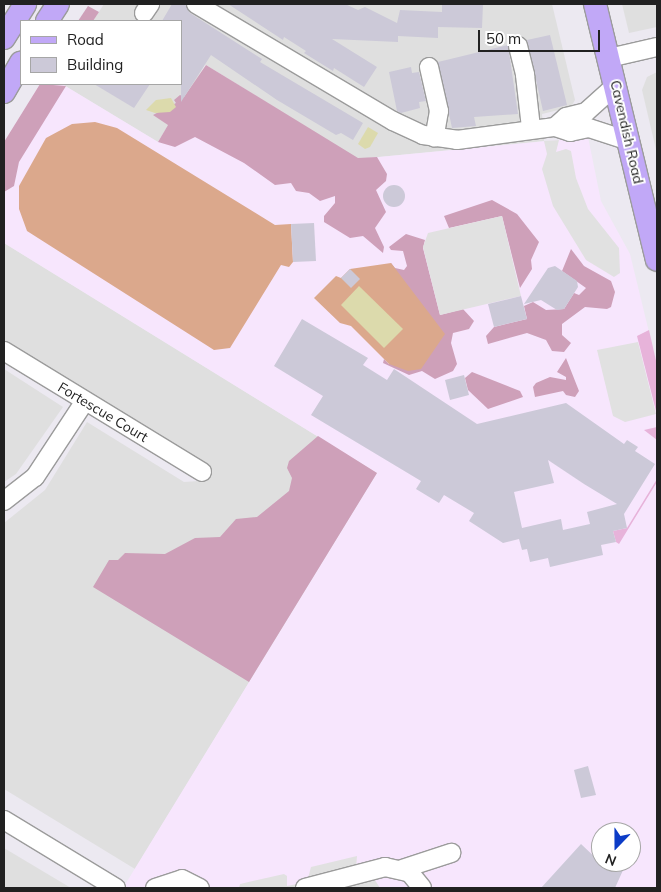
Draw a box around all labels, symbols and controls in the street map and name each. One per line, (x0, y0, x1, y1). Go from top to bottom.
legend (20, 20, 182, 85)
scale bar (481, 20, 604, 52)
text: 50 m (486, 29, 521, 48)
text: Road (67, 30, 104, 49)
text: Building (67, 55, 123, 74)
street label: Cavendish Road (607, 79, 647, 185)
street label: Fortescue Court (55, 378, 151, 446)
north arrow (591, 822, 641, 872)
text: N (602, 850, 619, 870)

